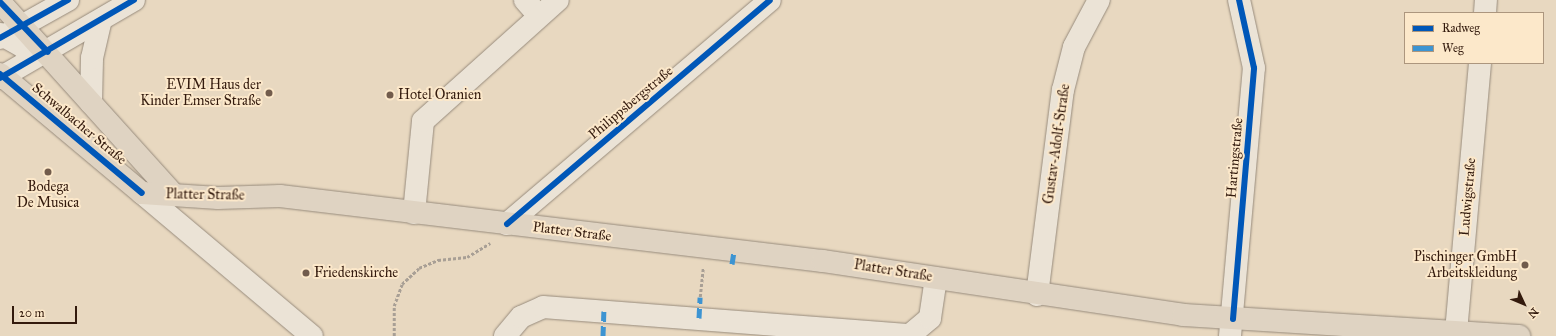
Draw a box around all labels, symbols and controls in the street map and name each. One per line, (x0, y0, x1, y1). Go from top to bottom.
legend (1404, 12, 1544, 64)
text: Radweg (1442, 21, 1480, 35)
text: Weg (1442, 41, 1464, 55)
street label: Philippsbergstraße (585, 63, 677, 143)
place label: EVIM Haus der Kinder Emser Straße (140, 77, 261, 110)
street label: Schwalbacher Straße (28, 80, 130, 168)
street label: Gustav-Adolf-Straße (1040, 83, 1074, 205)
place label: Hotel Oranien (398, 87, 481, 103)
marker: EVIM Haus der Kinder Emser Straße (264, 88, 274, 98)
marker: Hotel Oranien (385, 90, 395, 100)
street label: Hartingstraße (1223, 117, 1247, 199)
street label: Ludwigstraße (1456, 157, 1480, 237)
marker: Bodega De Musica (43, 167, 53, 177)
place label: Bodega De Musica (17, 179, 79, 212)
street label: Platter Straße (165, 186, 245, 204)
street label: Platter Straße (532, 219, 612, 245)
place label: Pischinger GmbH Arbeitskleidung (1414, 249, 1517, 282)
street label: Platter Straße (853, 257, 933, 285)
marker: Pischinger GmbH Arbeitskleidung (1520, 260, 1530, 270)
place label: Friedenskirche (314, 265, 398, 281)
marker: Friedenskirche (301, 268, 311, 278)
north arrow (1504, 284, 1544, 324)
scale bar (14, 298, 79, 324)
text: N (1525, 305, 1541, 321)
text: 20 m (19, 306, 45, 320)

